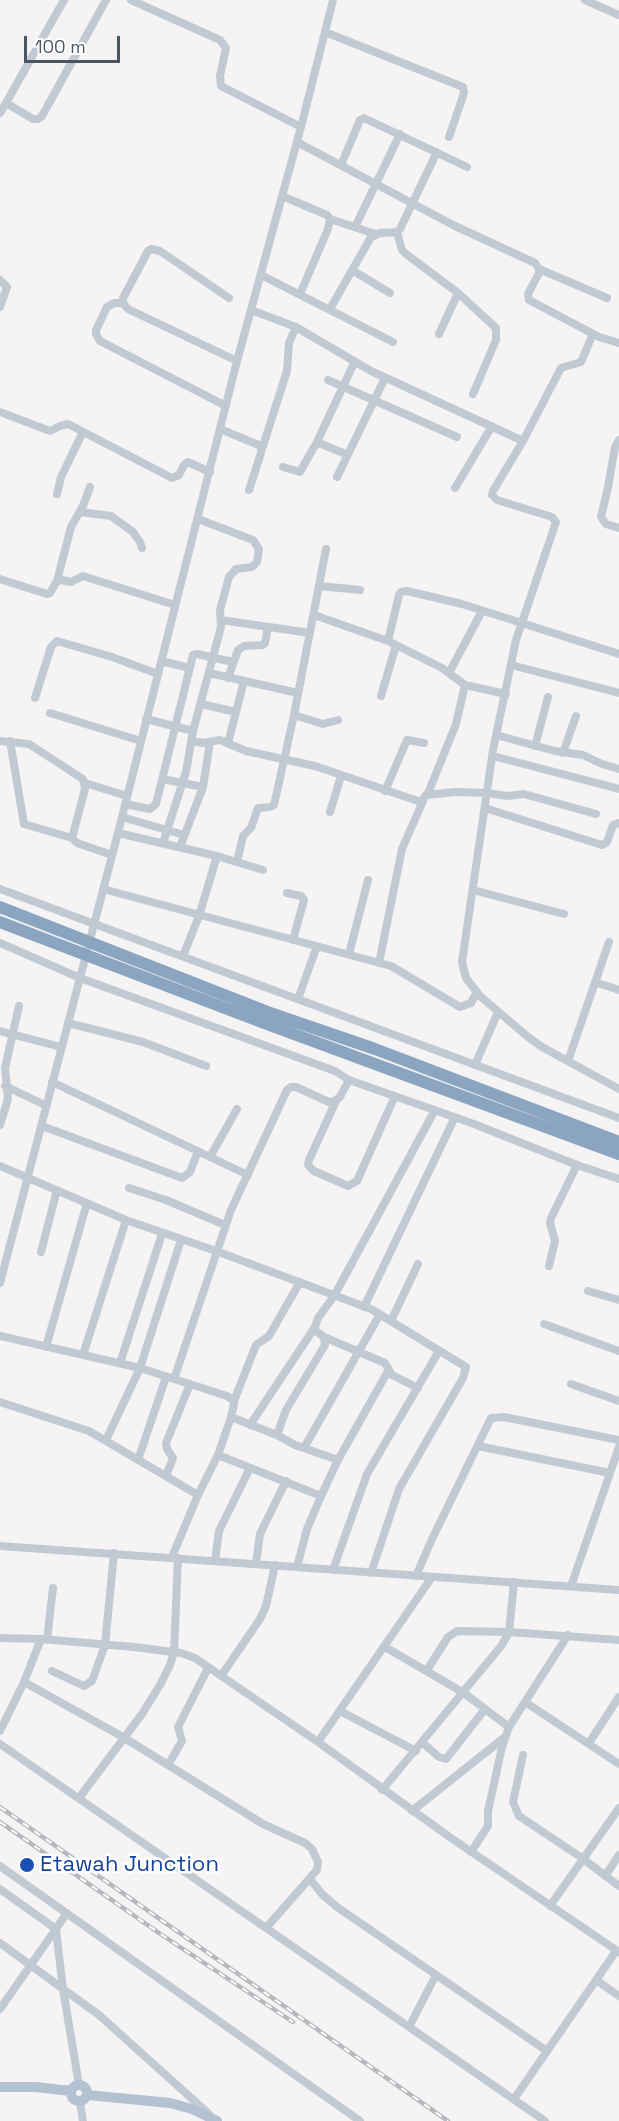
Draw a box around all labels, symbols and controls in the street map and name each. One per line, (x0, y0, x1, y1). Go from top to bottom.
scale bar (27, 24, 123, 62)
text: 100 m (35, 35, 86, 58)
place label: Etawah Junction (40, 1852, 219, 1878)
marker: Etawah Junction (18, 1856, 36, 1874)

